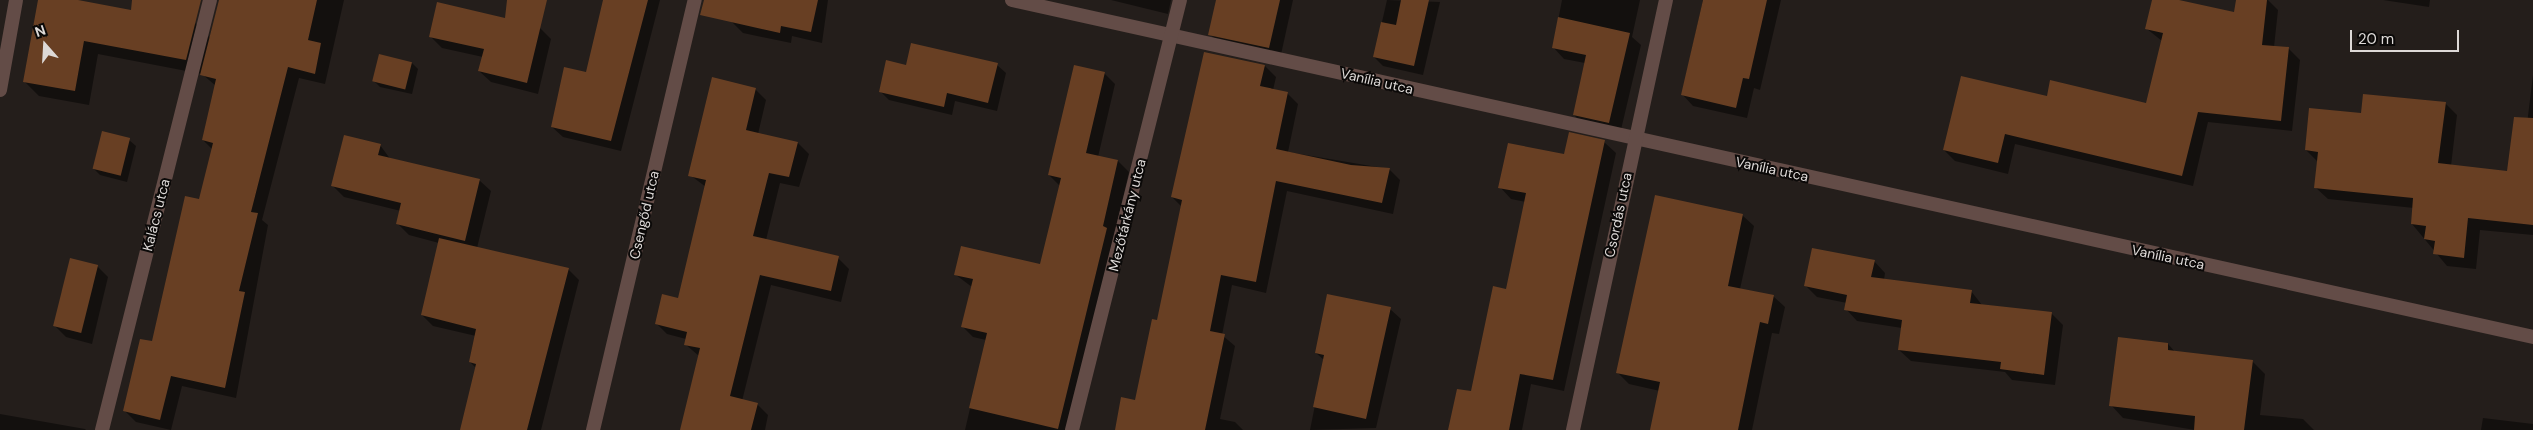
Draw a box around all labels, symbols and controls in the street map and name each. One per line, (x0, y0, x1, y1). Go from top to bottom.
north arrow (20, 20, 70, 70)
scale bar (2353, 20, 2462, 52)
text: N (32, 21, 48, 41)
text: 20 m (2358, 29, 2394, 49)
street label: Vanília utca (1339, 64, 1415, 98)
street label: Vanília utca (1734, 153, 1810, 185)
street label: Mezőtárkány utca (1105, 157, 1149, 273)
street label: Csengőd utca (626, 169, 662, 261)
street label: Csordás utca (1601, 171, 1635, 259)
street label: Kalács utca (139, 177, 173, 253)
street label: Vanília utca (2130, 241, 2206, 273)

